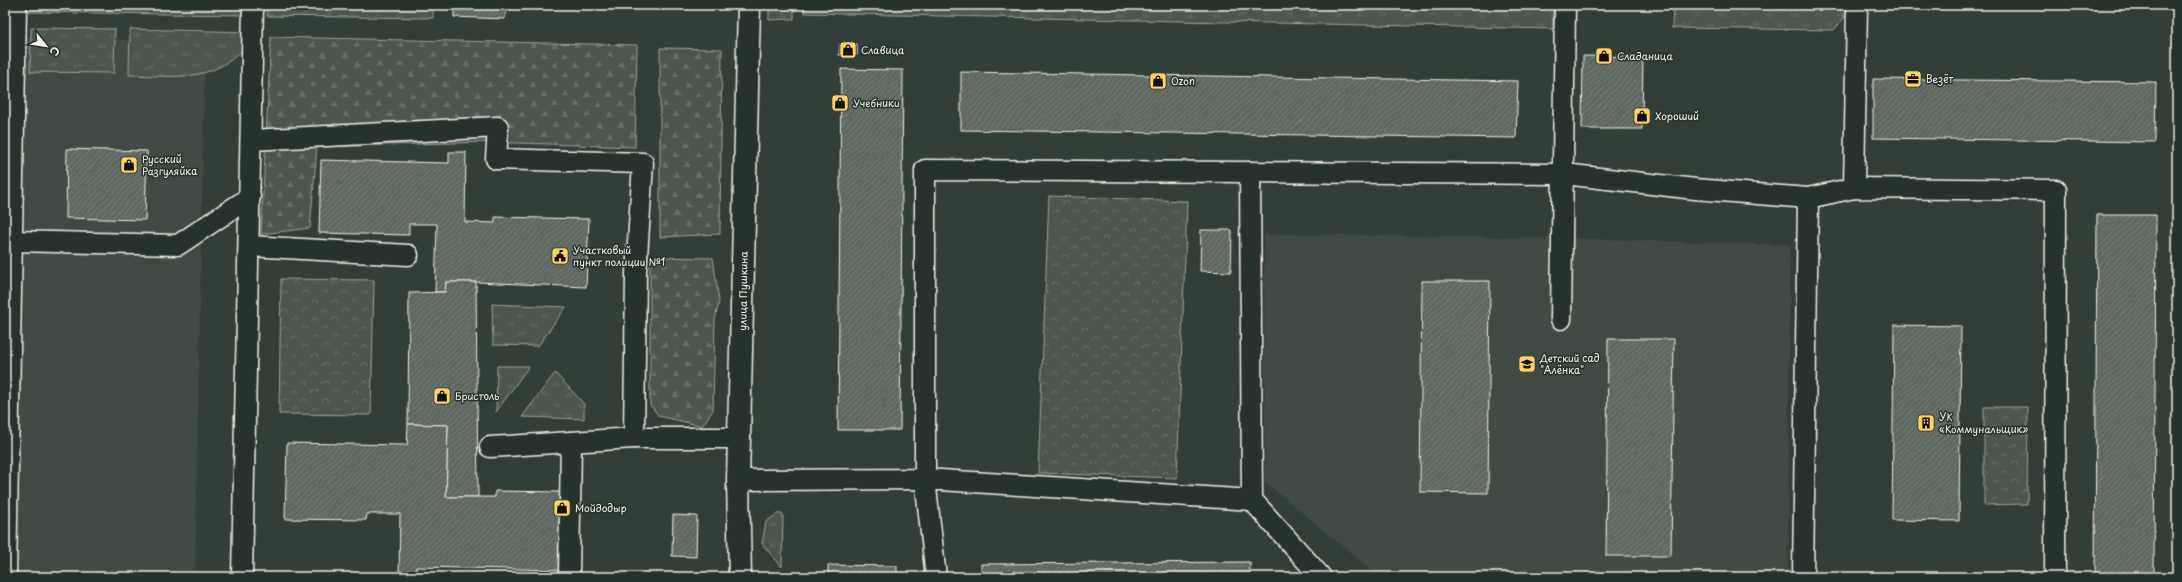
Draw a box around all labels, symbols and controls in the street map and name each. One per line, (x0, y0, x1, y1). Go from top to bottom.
north arrow (26, 26, 66, 66)
shop icon: Славица (838, 40, 858, 60)
place label: Славица (861, 42, 905, 57)
text: С (46, 43, 65, 59)
shop icon: Сладаница (1594, 46, 1614, 66)
place label: Сладаница (1617, 48, 1673, 63)
office icon: Везёт (1903, 69, 1923, 89)
shop icon: Ozon (1148, 71, 1168, 91)
place label: Везёт (1926, 71, 1953, 86)
place label: Ozon (1171, 73, 1195, 88)
shop icon: Учебники (830, 93, 850, 113)
place label: Учебники (853, 95, 900, 110)
shop icon: Хороший (1632, 106, 1652, 126)
place label: Хороший (1655, 108, 1699, 123)
place label: Русский Разгуляйка (142, 151, 198, 178)
shop icon: Русский Разгуляйка (119, 155, 139, 175)
place label: Участковый пункт полиции №1 (573, 242, 665, 270)
public building icon: Участковый пункт полиции №1 (550, 246, 570, 266)
street label: улица Пушкина (734, 250, 752, 331)
place label: Детский сад "Алёнка" (1539, 350, 1600, 377)
school or university icon: Детский сад "Алёнка" (1517, 354, 1537, 374)
shop icon: Бристоль (432, 386, 452, 406)
place label: Бристоль (455, 388, 499, 403)
place label: УК «Коммунальщик» (1939, 409, 2029, 437)
building icon: УК «Коммунальщик» (1916, 413, 1936, 433)
shop icon: Мойдодыр (552, 498, 572, 518)
place label: Мойдодыр (575, 500, 627, 515)

